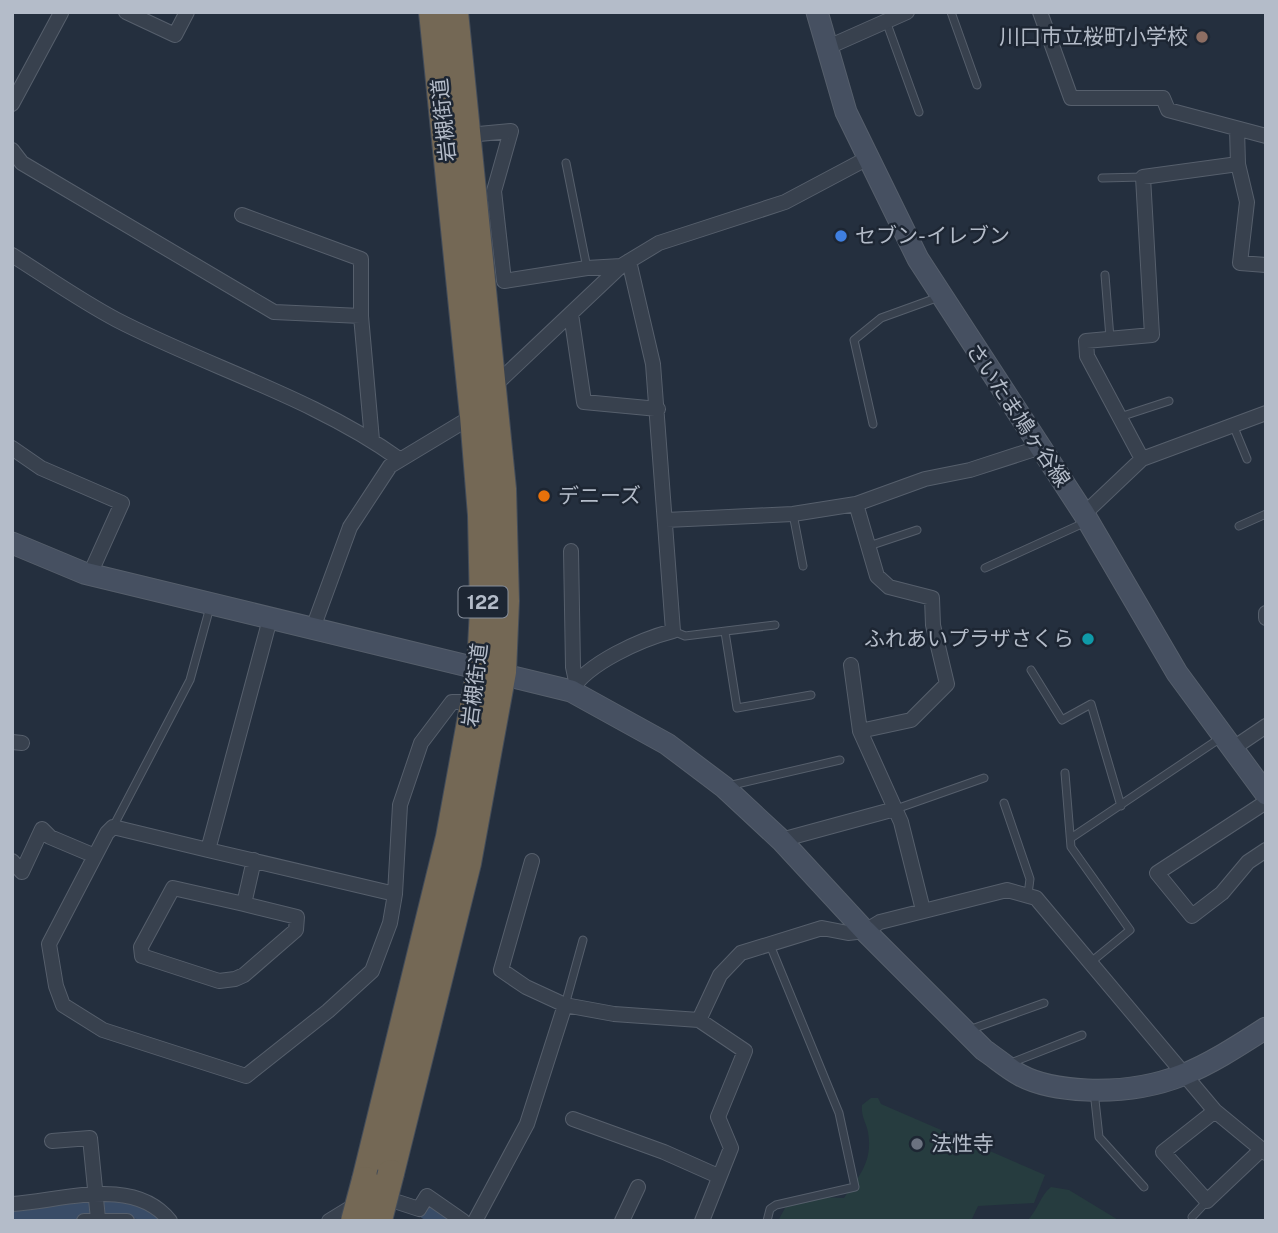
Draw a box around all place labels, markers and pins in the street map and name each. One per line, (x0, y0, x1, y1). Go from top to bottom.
place label: 川口市立桜町小学校 (999, 24, 1188, 49)
marker: 川口市立桜町小学校 (1194, 29, 1210, 45)
place label: セブン-イレブン (855, 223, 1010, 248)
marker: セブン-イレブン (833, 228, 849, 244)
place label: デニーズ (558, 483, 641, 508)
marker: デニーズ (536, 488, 552, 504)
place label: ふれあいプラザさくら (864, 626, 1074, 651)
marker: ふれあいプラザさくら (1080, 631, 1096, 647)
place label: 法性寺 (931, 1131, 994, 1156)
marker: 法性寺 (909, 1136, 925, 1152)

